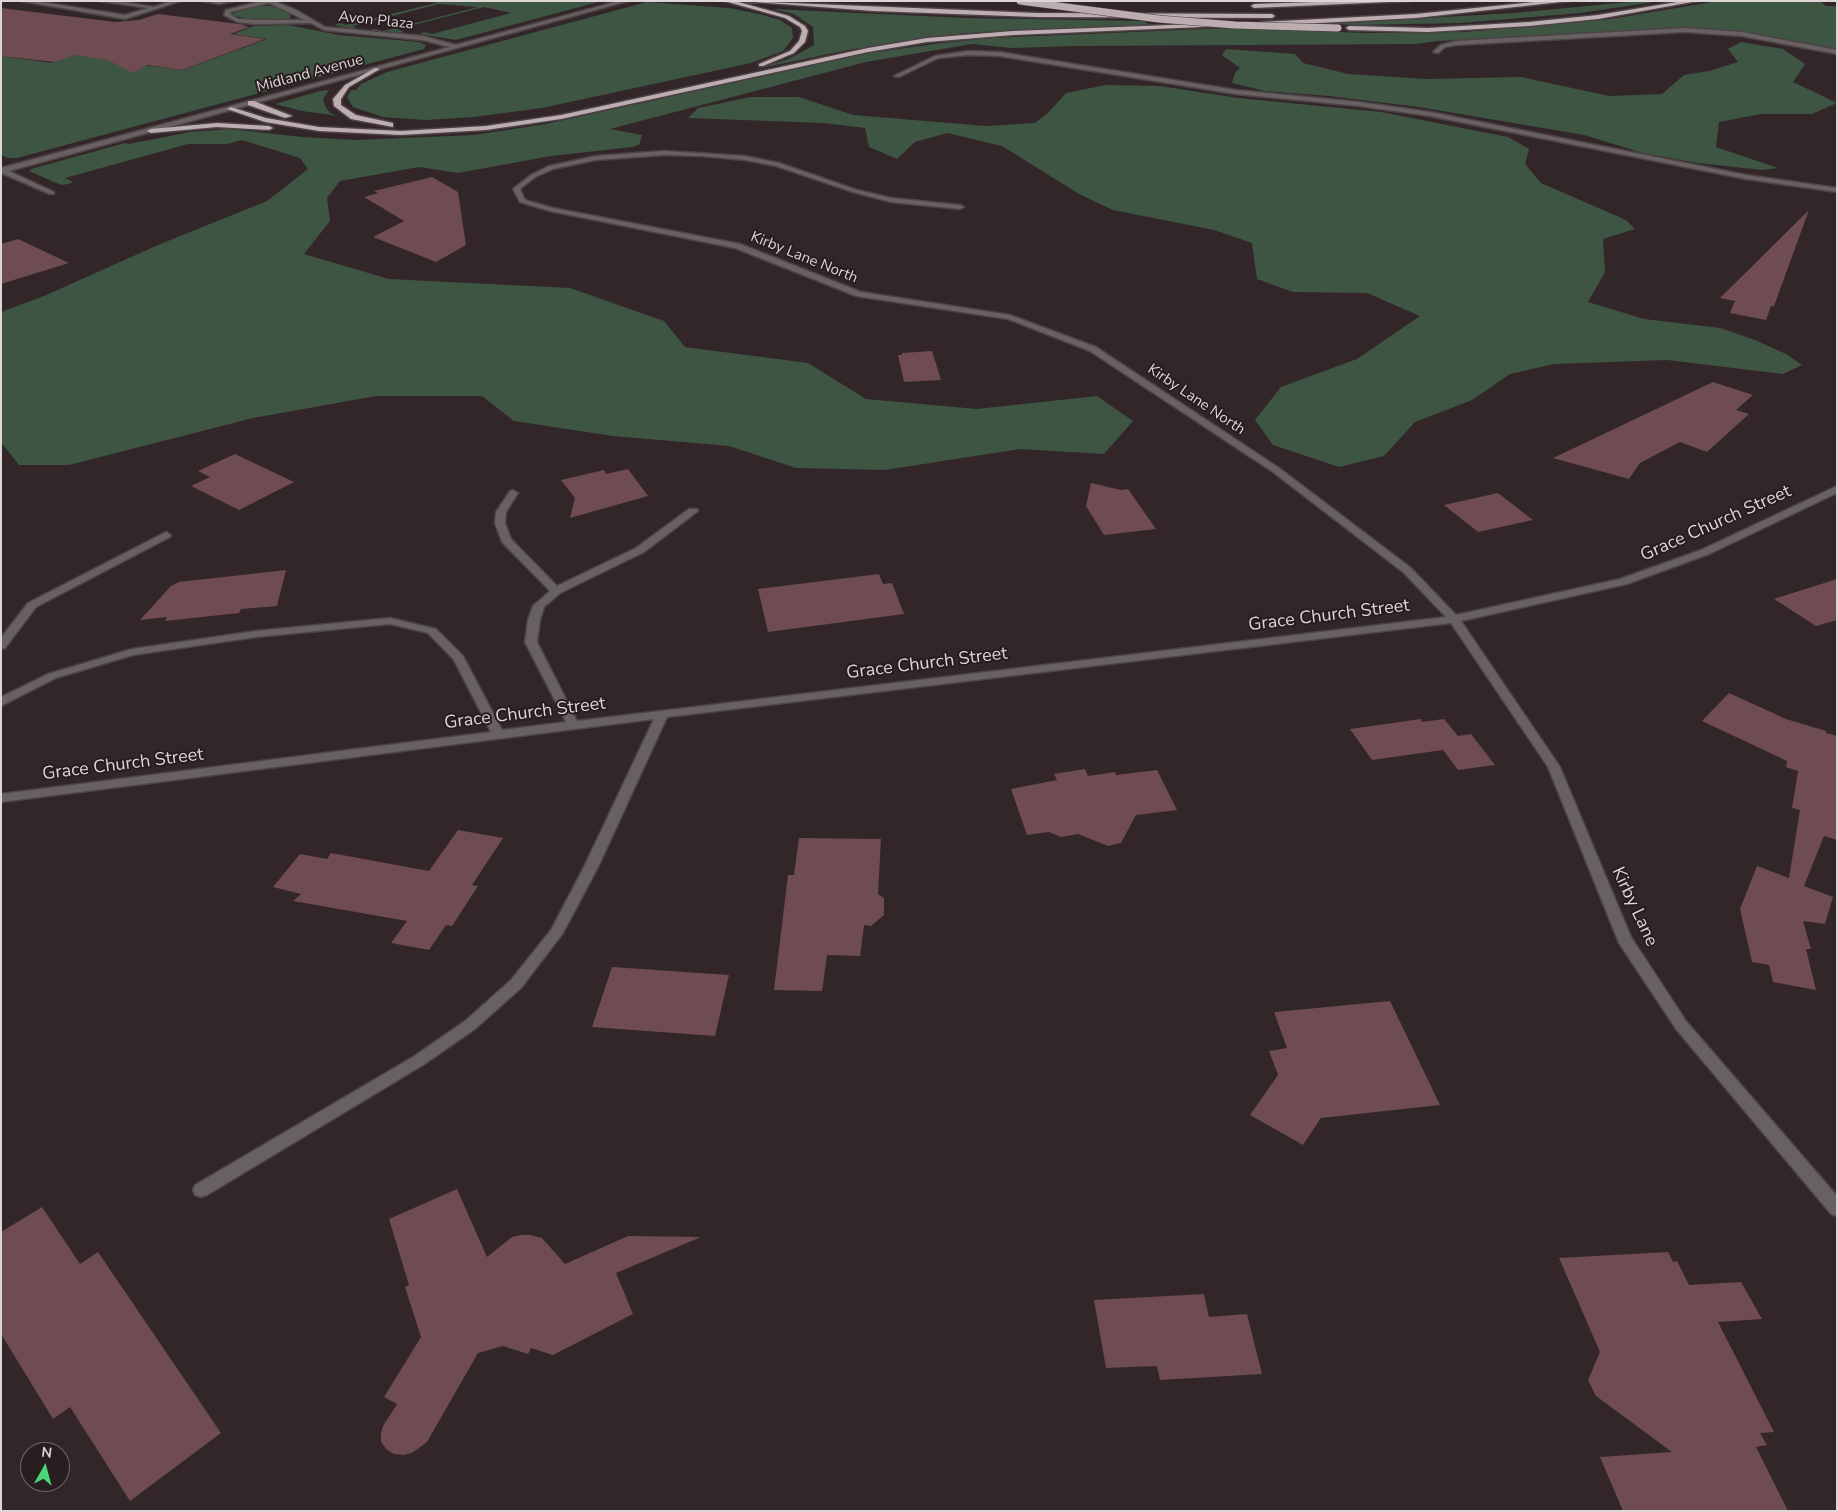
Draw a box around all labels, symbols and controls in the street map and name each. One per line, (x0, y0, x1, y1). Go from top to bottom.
street label: Avon Plaza (337, 8, 415, 34)
street label: Midland Avenue (255, 51, 365, 97)
street label: Kirby Lane North (748, 228, 860, 288)
street label: Kirby Lane North (1144, 361, 1248, 439)
street label: Grace Church Street (1637, 481, 1795, 567)
street label: Grace Church Street (1247, 595, 1411, 637)
street label: Grace Church Street (845, 643, 1009, 685)
street label: Grace Church Street (443, 693, 607, 735)
street label: Grace Church Street (41, 744, 205, 786)
street label: Kirby Lane (1606, 864, 1662, 950)
north arrow (20, 1442, 70, 1492)
text: N (40, 1443, 53, 1463)

